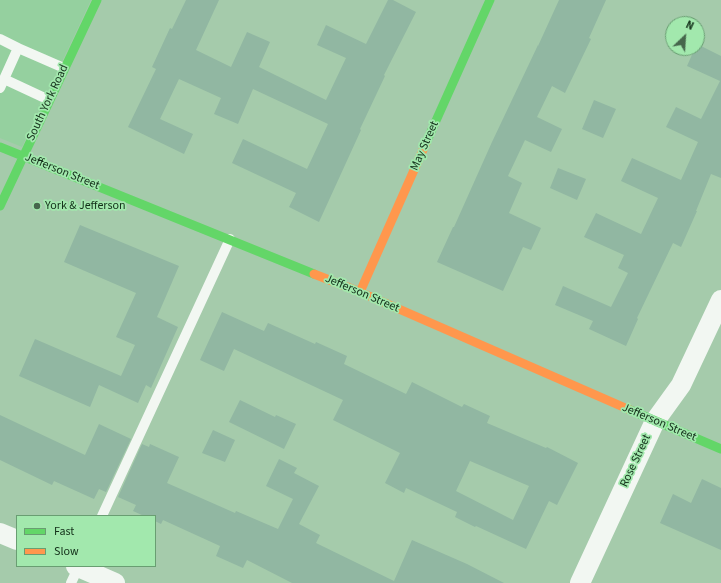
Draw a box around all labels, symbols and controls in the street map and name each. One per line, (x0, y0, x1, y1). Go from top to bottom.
north arrow (665, 16, 705, 56)
text: N (683, 17, 696, 34)
street label: South York Road (24, 63, 72, 143)
street label: May Street (408, 119, 442, 173)
street label: Jefferson Street (23, 151, 101, 193)
place label: York & Jefferson (45, 199, 126, 213)
marker: York & Jefferson (32, 201, 42, 211)
street label: Jefferson Street (323, 272, 401, 316)
street label: Jefferson Street (620, 401, 698, 445)
street label: Rose Street (618, 432, 654, 490)
legend (16, 515, 156, 567)
text: Fast (54, 523, 74, 540)
text: Slow (54, 543, 79, 560)

